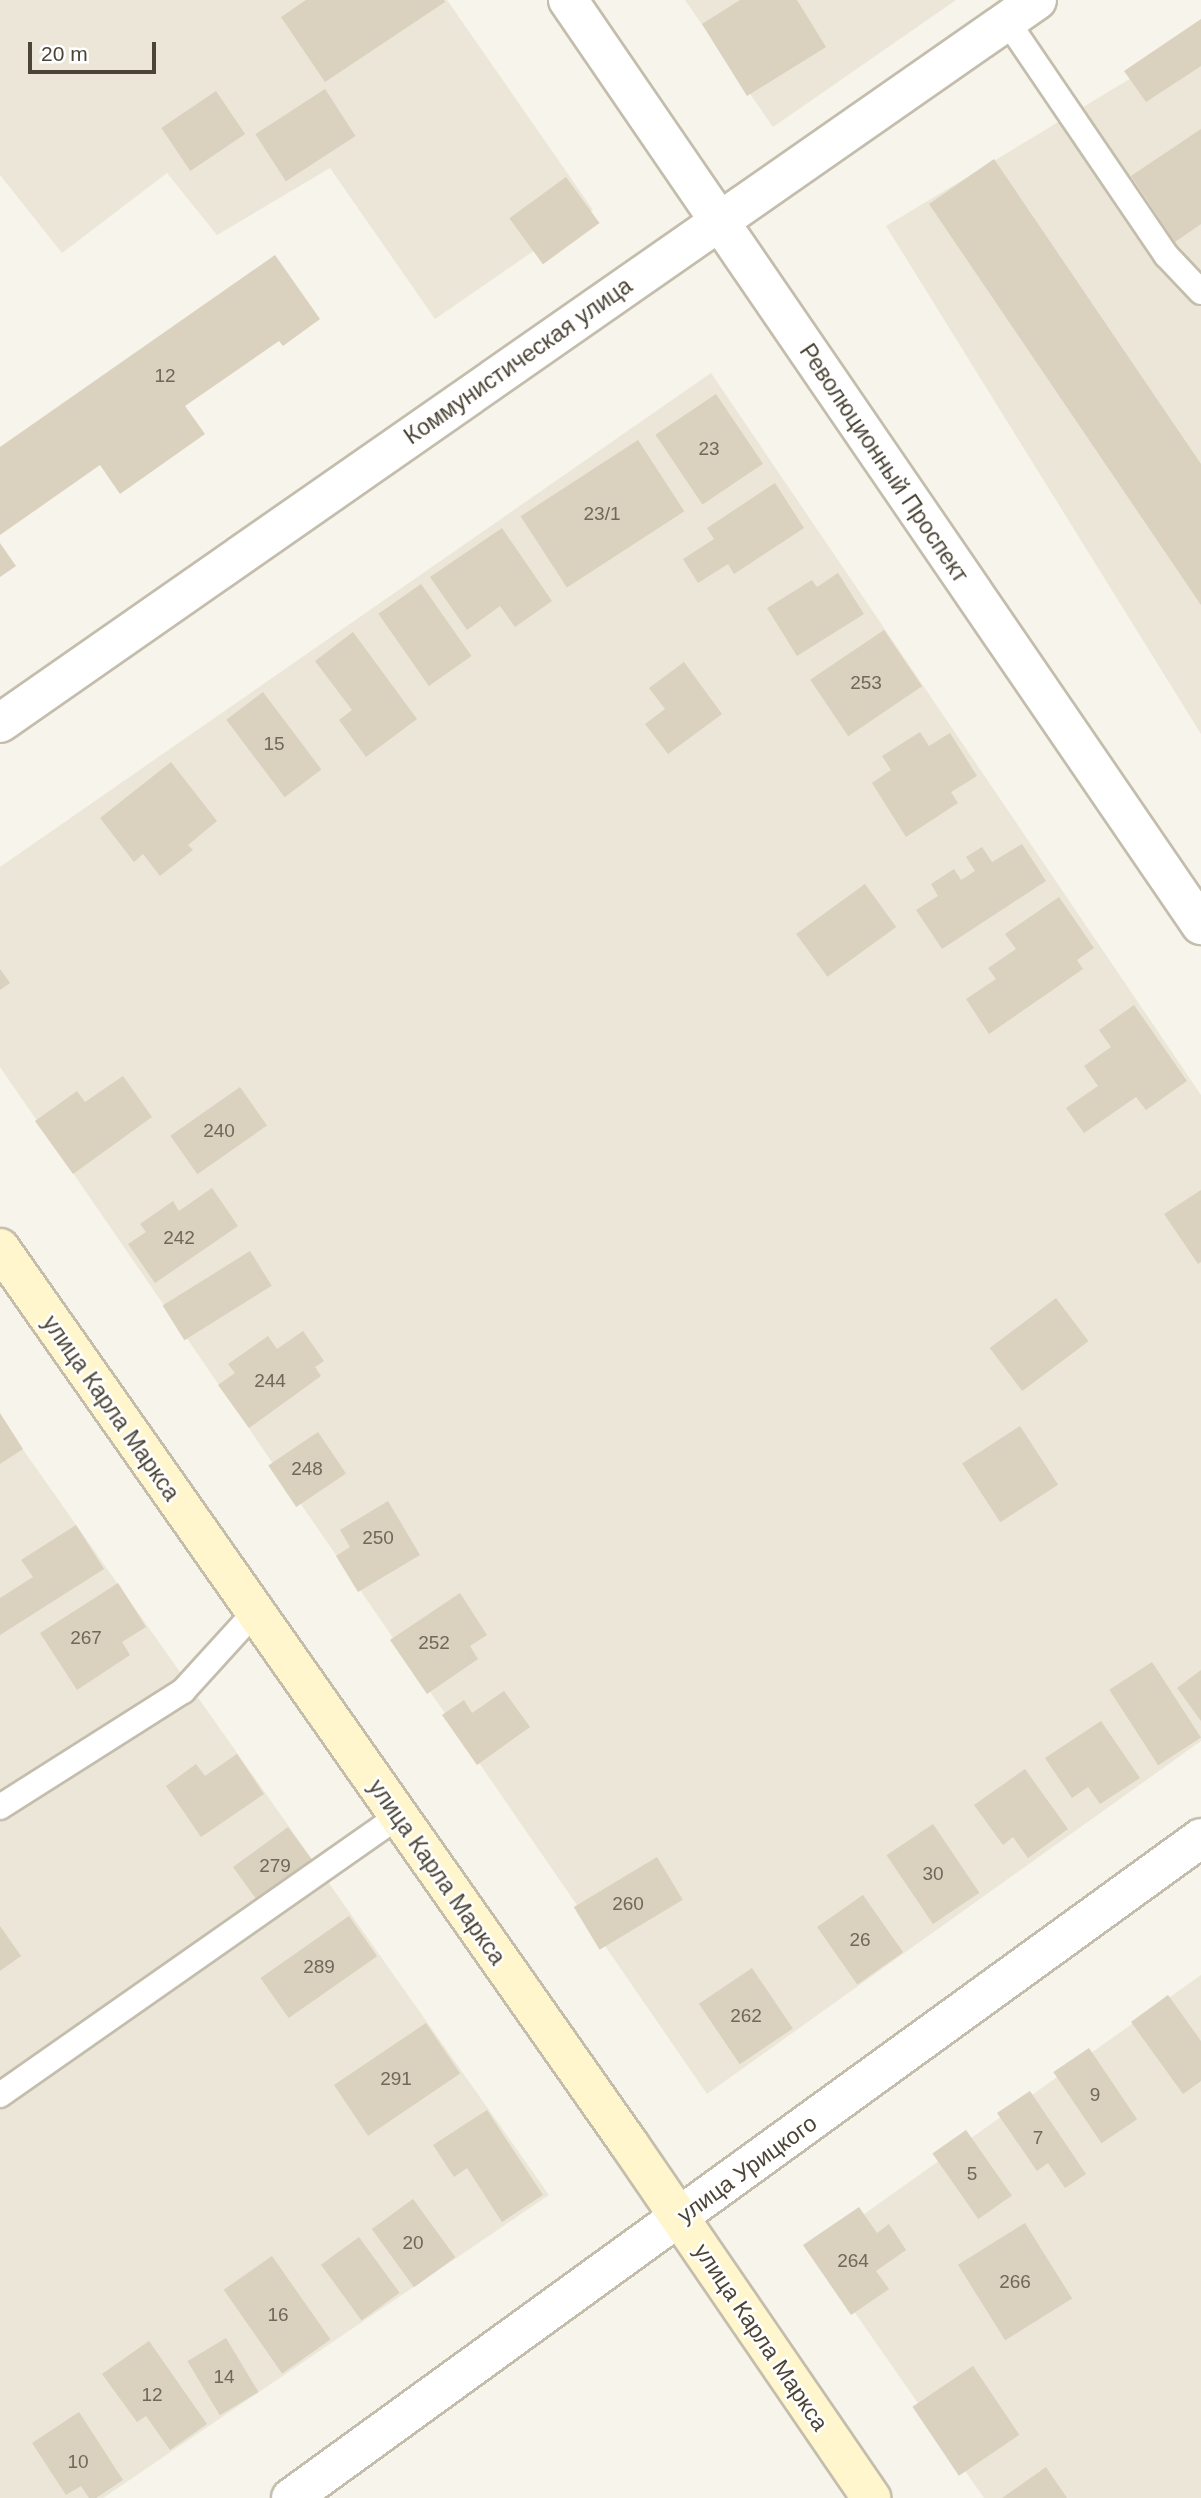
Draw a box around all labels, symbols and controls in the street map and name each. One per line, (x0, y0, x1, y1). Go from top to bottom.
scale bar (32, 28, 159, 72)
text: 20 m (41, 42, 88, 65)
street label: Коммунистическая улица (399, 272, 637, 450)
street label: Революционный Проспект (794, 338, 974, 588)
house number: 12 (154, 365, 176, 387)
house number: 23 (698, 438, 720, 460)
house number: 23/1 (584, 503, 620, 525)
house number: 253 (850, 672, 882, 694)
house number: 15 (263, 733, 285, 755)
house number: 240 (203, 1120, 235, 1142)
house number: 242 (163, 1227, 195, 1249)
street label: улица Карла Маркса (37, 1310, 185, 1506)
house number: 244 (254, 1370, 286, 1392)
house number: 248 (291, 1458, 323, 1480)
house number: 250 (362, 1527, 394, 1549)
house number: 267 (70, 1627, 102, 1649)
house number: 252 (418, 1632, 450, 1654)
street label: улица Карла Маркса (363, 1774, 511, 1970)
house number: 279 (259, 1855, 291, 1877)
house number: 30 (922, 1863, 944, 1885)
house number: 260 (612, 1893, 644, 1915)
house number: 26 (849, 1929, 871, 1951)
house number: 289 (303, 1956, 335, 1978)
house number: 262 (730, 2005, 762, 2027)
house number: 291 (380, 2068, 412, 2090)
house number: 9 (1090, 2084, 1100, 2106)
street label: улица Урицкого (672, 2109, 822, 2229)
house number: 7 (1033, 2127, 1043, 2149)
house number: 5 (967, 2163, 977, 2185)
house number: 20 (402, 2232, 424, 2254)
street label: улица Карла Маркса (688, 2238, 834, 2436)
house number: 264 (837, 2250, 869, 2272)
house number: 266 (999, 2271, 1031, 2293)
house number: 16 (267, 2304, 289, 2326)
house number: 14 (213, 2366, 235, 2388)
house number: 12 (141, 2384, 163, 2406)
house number: 10 (67, 2451, 89, 2473)

